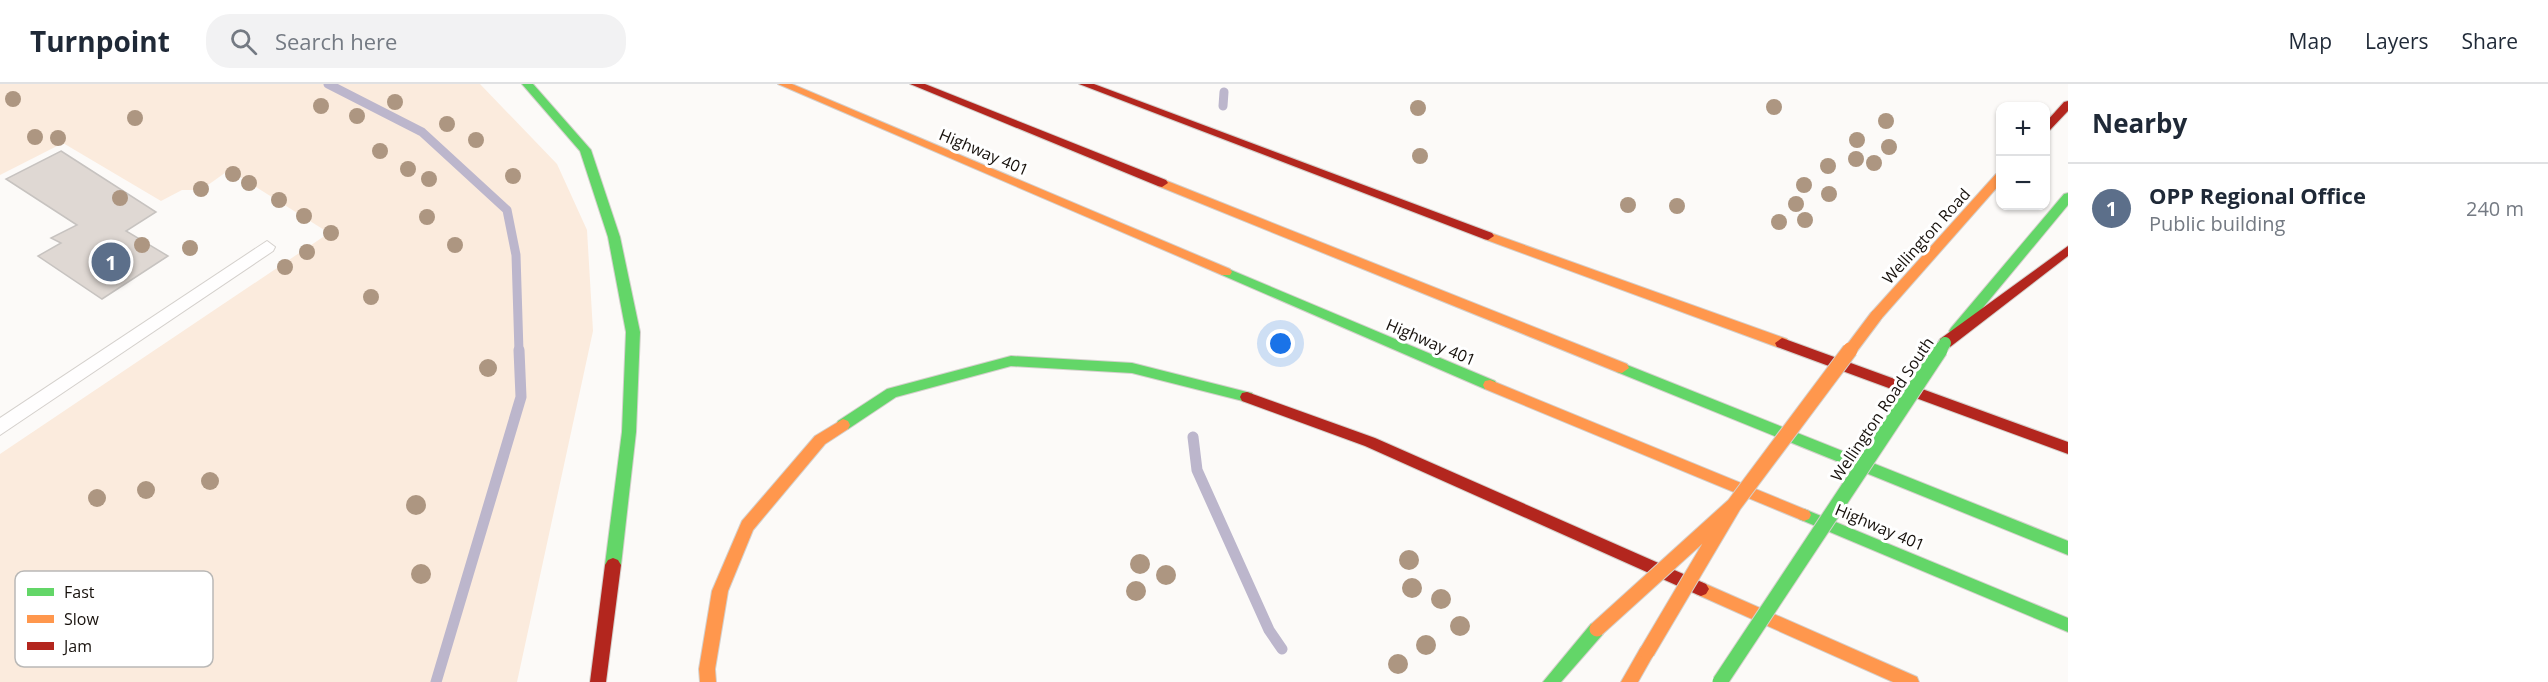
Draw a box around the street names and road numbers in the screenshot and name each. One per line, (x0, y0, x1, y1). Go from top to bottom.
street label: Highway 401 (936, 123, 1032, 181)
street label: Wellington Road (1877, 183, 1975, 289)
street label: Highway 401 (1383, 313, 1479, 371)
street label: Wellington Road South (1825, 332, 1939, 486)
street label: Highway 401 (1832, 498, 1928, 556)

